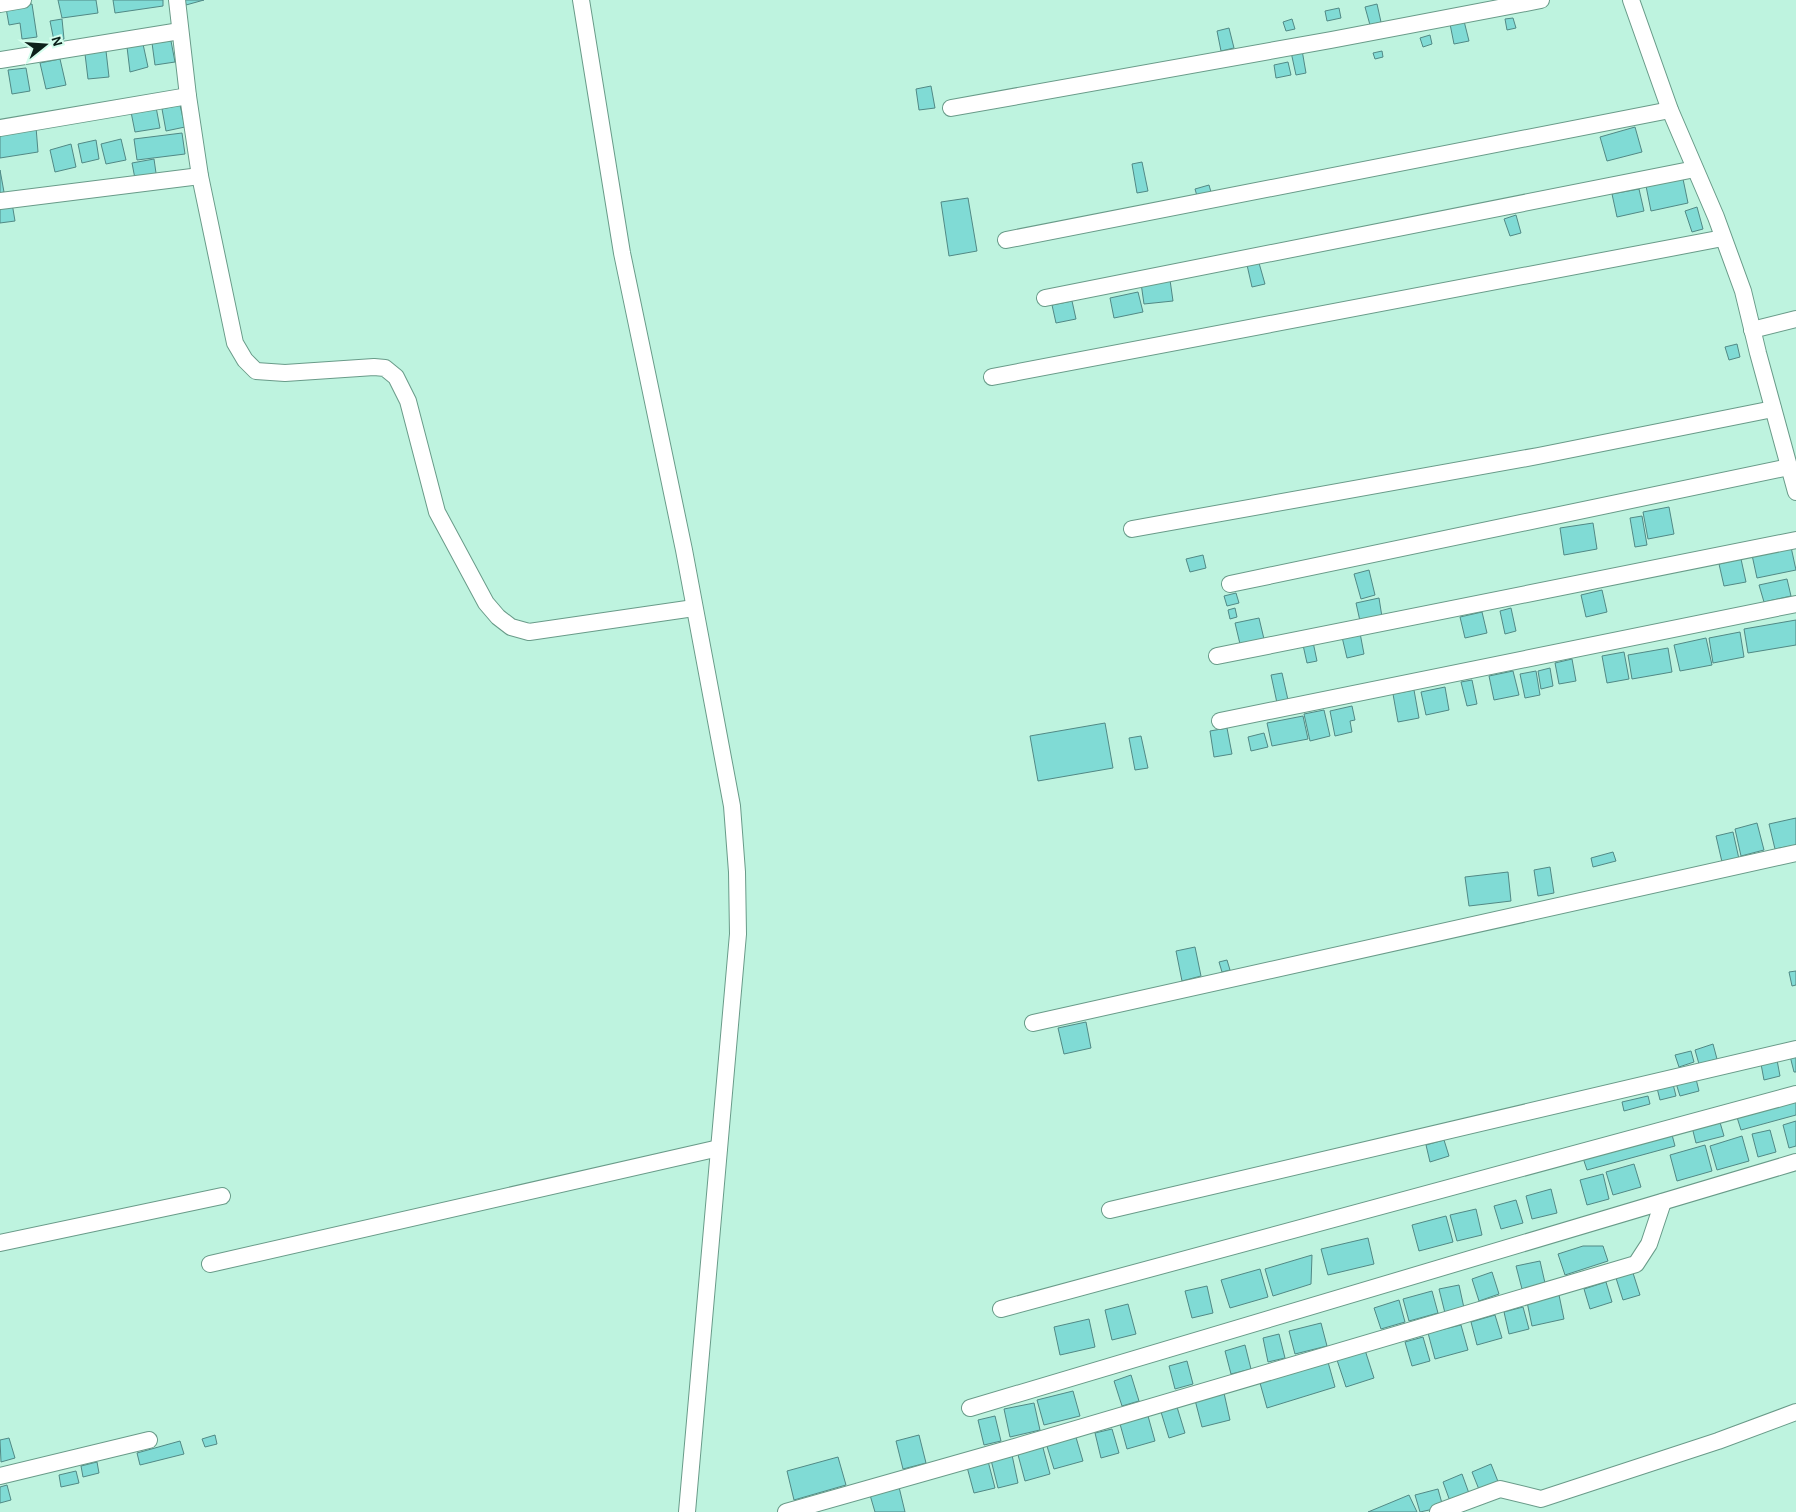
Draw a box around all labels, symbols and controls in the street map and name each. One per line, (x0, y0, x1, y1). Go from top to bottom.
north arrow (20, 20, 70, 70)
text: N (48, 35, 65, 48)

